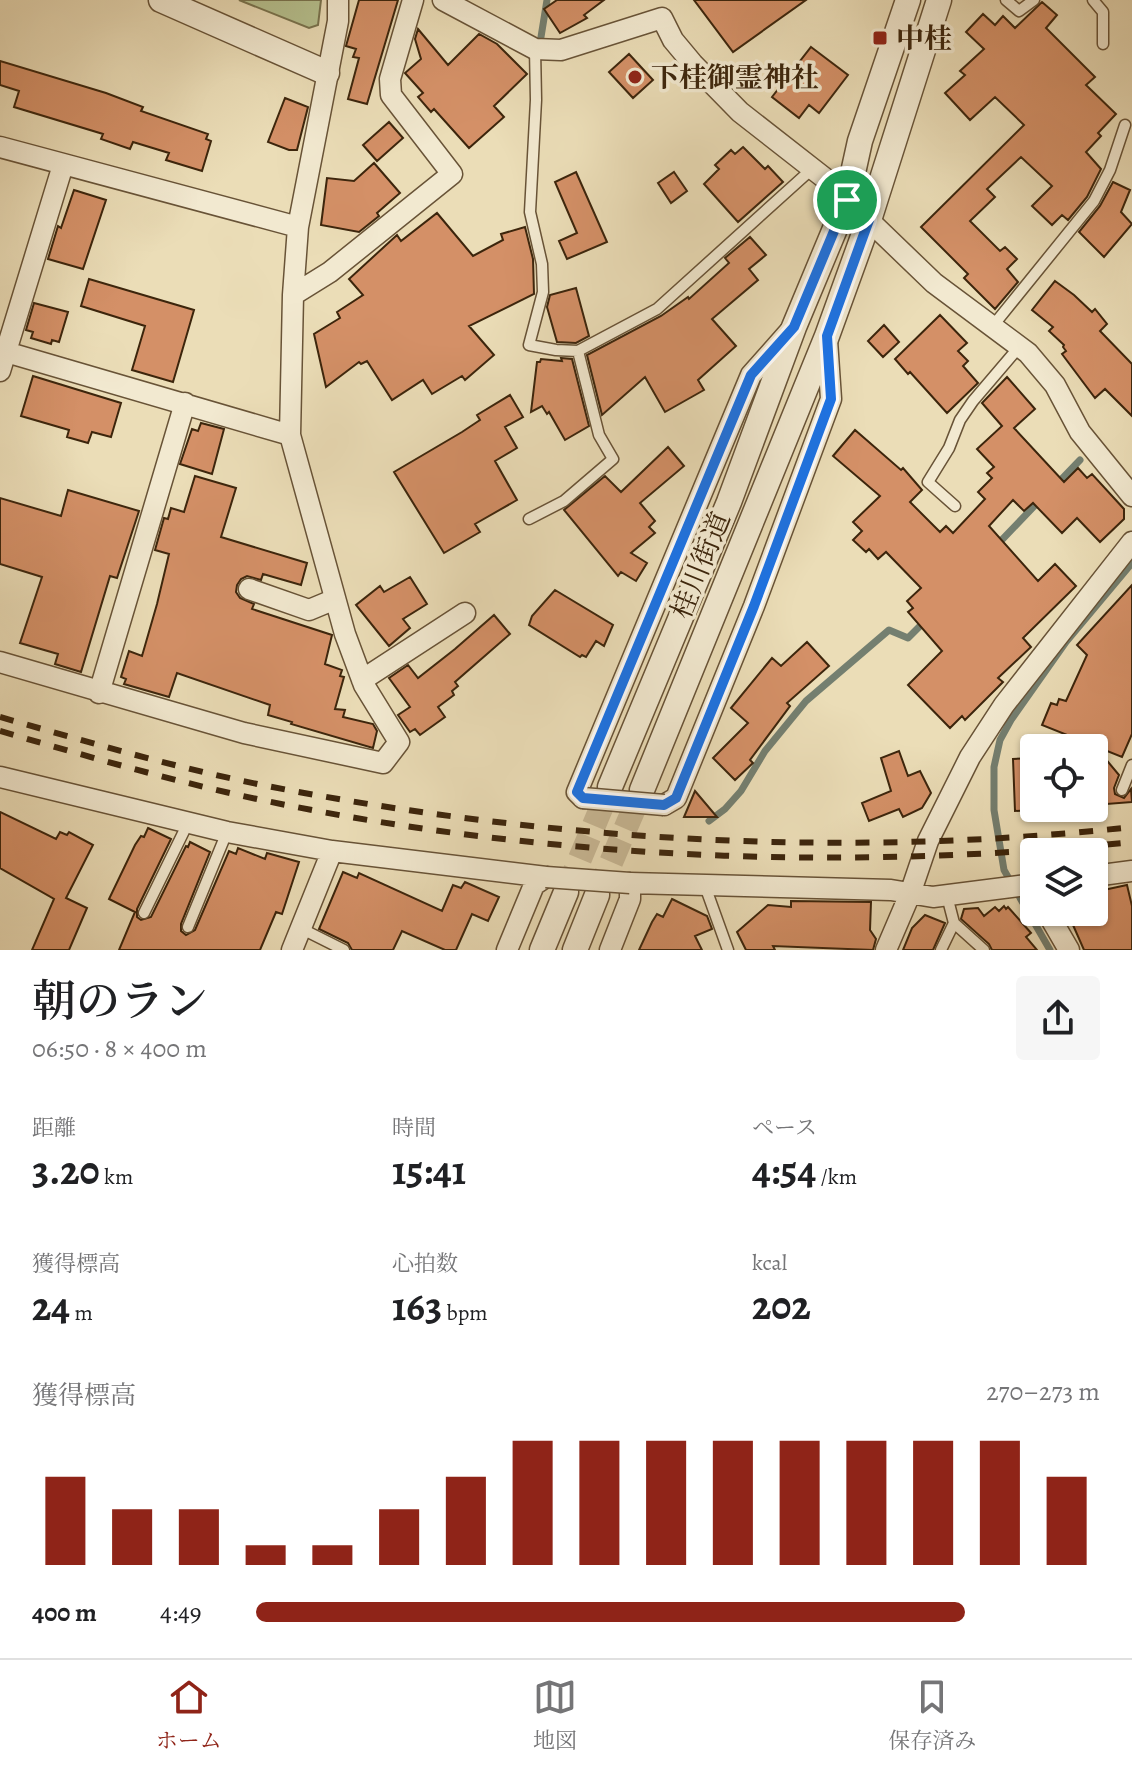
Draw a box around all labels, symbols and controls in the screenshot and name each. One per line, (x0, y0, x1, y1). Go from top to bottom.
place label: 中桂 (896, 20, 952, 58)
marker: 中桂 (871, 29, 889, 47)
place label: 下桂御霊神社 (651, 59, 819, 97)
marker: 下桂御霊神社 (626, 68, 644, 86)
pin (813, 166, 881, 234)
icon: arrive (825, 178, 869, 222)
street label: 桂川街道 (662, 506, 740, 624)
map controls (1020, 734, 1108, 926)
button: locate (1020, 734, 1108, 822)
button: layers (1020, 838, 1108, 926)
text: 朝のラン (32, 971, 208, 1031)
button: share (1016, 976, 1100, 1060)
text: 06:50 · 8 × 400 m (32, 1031, 207, 1066)
text: 距離 (32, 1113, 76, 1143)
text: 時間 (392, 1113, 436, 1143)
text: ペース (752, 1113, 817, 1143)
text: 3.20 (32, 1143, 100, 1198)
text: 15:41 (392, 1143, 466, 1198)
text: 4:54 (752, 1143, 816, 1198)
text: km (100, 1162, 133, 1192)
text: /km (816, 1162, 857, 1192)
text: kcal (752, 1248, 787, 1278)
text: 獲得標高 (32, 1249, 120, 1279)
text: 心拍数 (392, 1249, 458, 1279)
text: 202 (752, 1278, 811, 1333)
text: 24 (32, 1279, 70, 1334)
text: 163 (392, 1279, 442, 1334)
text: m (70, 1298, 93, 1328)
text: bpm (442, 1298, 488, 1328)
text: 270–273 m (986, 1374, 1100, 1409)
text: 獲得標高 (32, 1378, 136, 1413)
text: 400 m (32, 1595, 97, 1630)
text: 4:49 (160, 1595, 202, 1630)
tab: ホーム (156, 1675, 222, 1756)
tab: 地図 (533, 1675, 577, 1756)
tab: 保存済み (888, 1675, 976, 1756)

